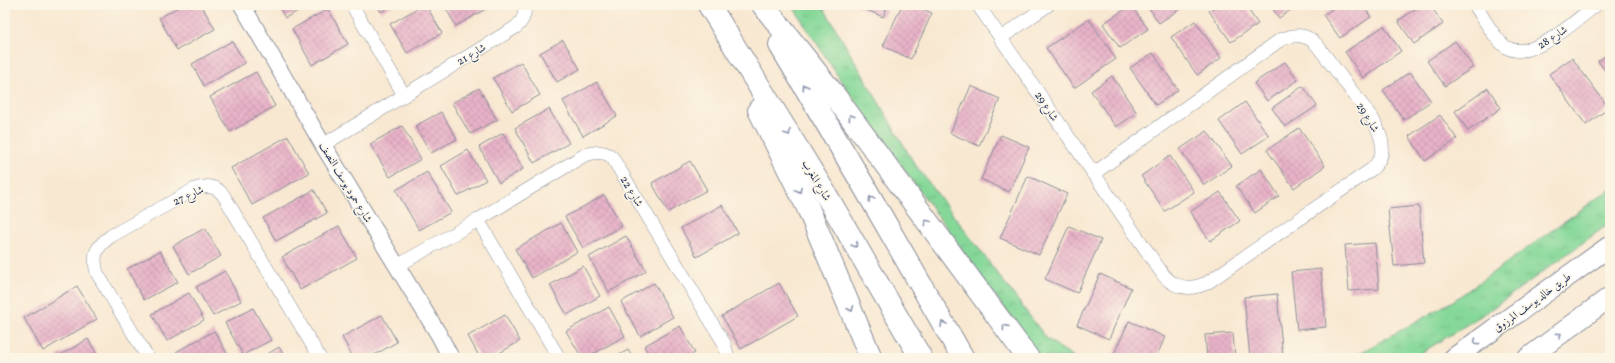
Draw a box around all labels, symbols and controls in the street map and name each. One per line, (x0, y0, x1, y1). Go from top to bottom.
street label: شارع 28 (1535, 23, 1571, 54)
street label: شارع 21 (454, 41, 490, 71)
one-way arrow (803, 84, 810, 92)
street label: شارع 29 (1030, 89, 1061, 125)
street label: شارع 29 (1351, 100, 1382, 136)
one-way arrow (848, 115, 855, 122)
one-way arrow (784, 129, 791, 136)
street label: شارع حمود يوسف النصف (314, 140, 375, 226)
street label: شارع المغرب (797, 157, 834, 205)
street label: شارع 22 (615, 174, 646, 210)
street label: شارع 27 (171, 183, 207, 211)
one-way arrow (794, 186, 802, 193)
one-way arrow (869, 196, 876, 203)
one-way arrow (925, 220, 932, 227)
one-way arrow (851, 241, 858, 248)
street label: طريق خالد يوسف المرزوق (1491, 270, 1575, 336)
one-way arrow (846, 306, 854, 313)
one-way arrow (941, 321, 948, 328)
one-way arrow (1003, 324, 1010, 331)
one-way arrow (1555, 333, 1562, 340)
one-way arrow (1473, 338, 1480, 345)

